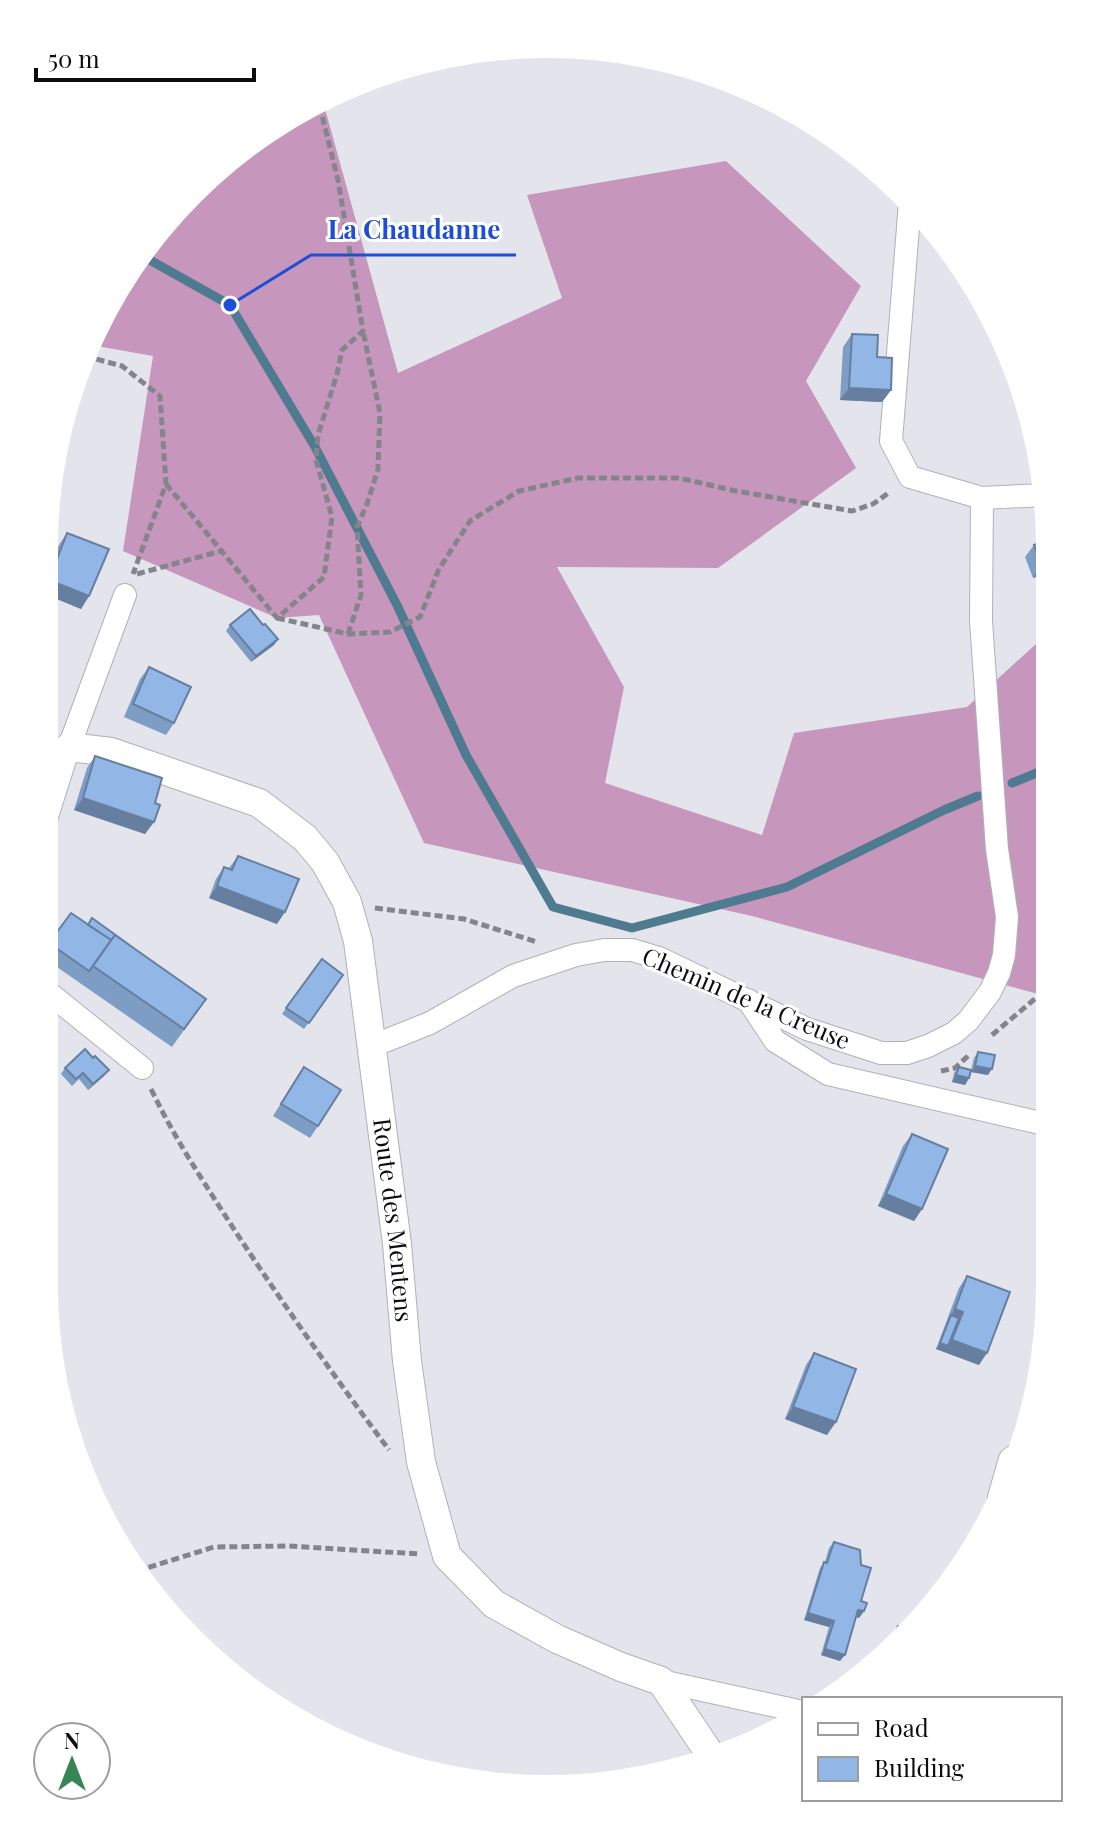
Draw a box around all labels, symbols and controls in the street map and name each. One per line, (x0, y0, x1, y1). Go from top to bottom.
scale bar (36, 32, 254, 82)
text: 50 m (48, 42, 100, 74)
callout: La Chaudanne (311, 205, 516, 255)
text: La Chaudanne (328, 211, 500, 246)
street label: Chemin de la Creuse (638, 939, 856, 1055)
street label: Route des Mentens (367, 1116, 422, 1323)
legend (802, 1697, 1062, 1801)
text: Road (874, 1711, 929, 1743)
north arrow (32, 1721, 112, 1801)
text: N (64, 1725, 80, 1755)
text: Building (874, 1751, 965, 1783)

